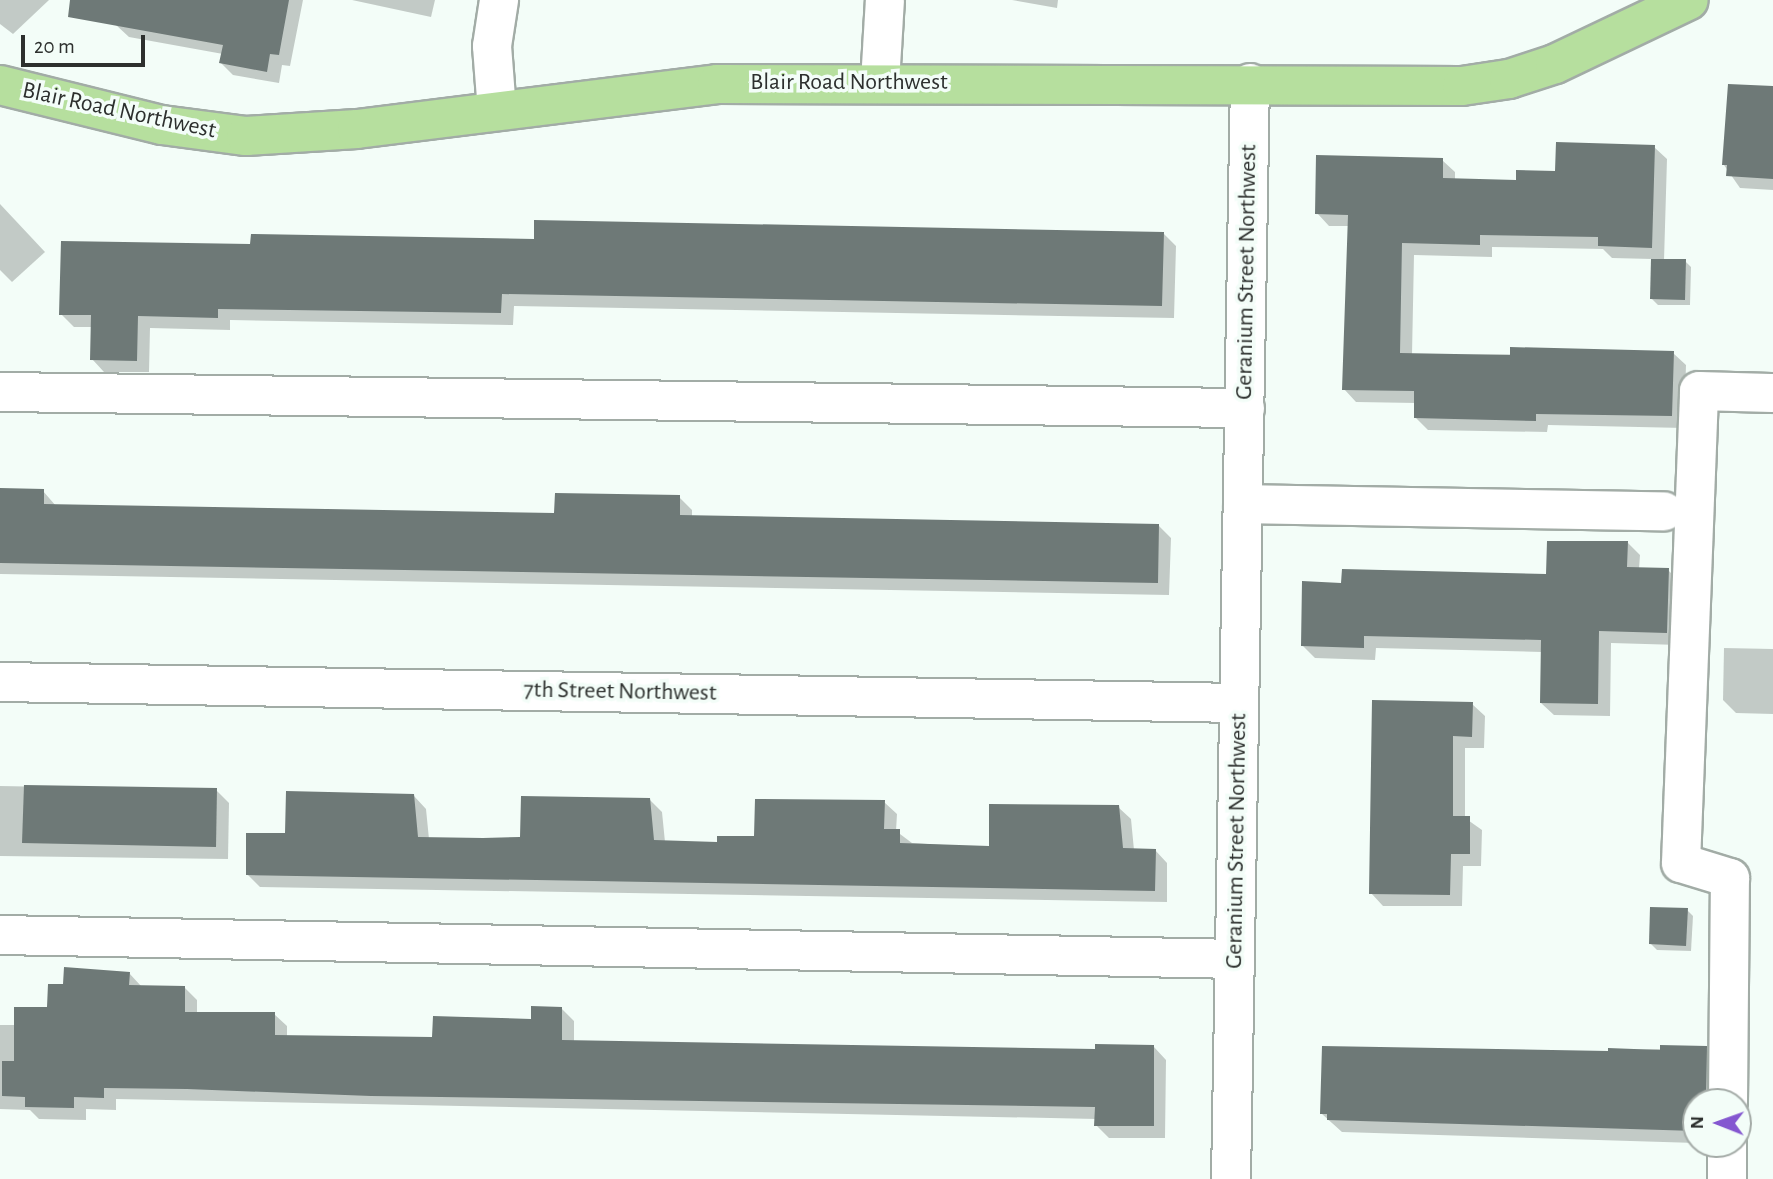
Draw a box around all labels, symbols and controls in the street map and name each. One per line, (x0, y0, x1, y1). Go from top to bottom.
scale bar (24, 21, 149, 65)
text: 20 m (34, 36, 75, 57)
street label: Blair Road Northwest (750, 69, 948, 97)
street label: Blair Road Northwest (19, 76, 219, 146)
street label: Geranium Street Northwest (1230, 144, 1264, 400)
street label: 7th Street Northwest (523, 676, 717, 708)
street label: Geranium Street Northwest (1220, 713, 1254, 969)
north arrow (1682, 1088, 1752, 1158)
text: N (1688, 1116, 1707, 1129)

